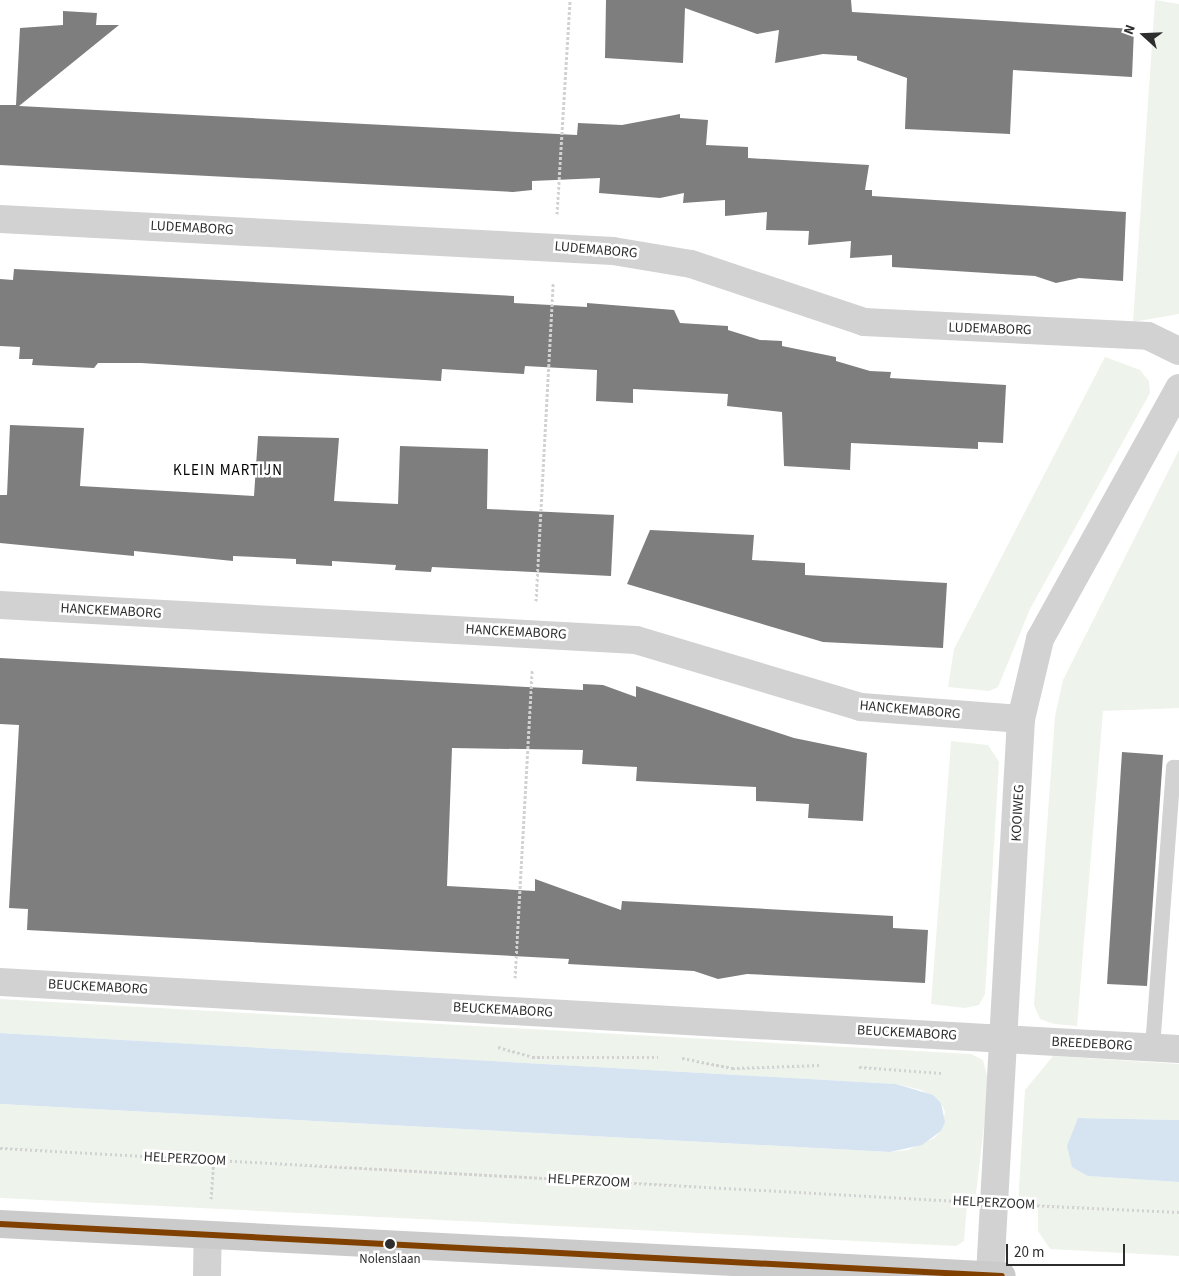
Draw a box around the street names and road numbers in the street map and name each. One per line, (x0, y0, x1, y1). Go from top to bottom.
street label: LUDEMABORG (150, 217, 234, 239)
street label: LUDEMABORG (554, 238, 638, 262)
street label: LUDEMABORG (948, 319, 1032, 339)
street label: HANCKEMABORG (60, 600, 162, 622)
street label: HANCKEMABORG (465, 621, 567, 643)
street label: HANCKEMABORG (859, 697, 961, 723)
street label: KOOIWEG (1008, 784, 1028, 842)
street label: BEUCKEMABORG (48, 976, 148, 998)
street label: BEUCKEMABORG (453, 999, 553, 1021)
street label: BEUCKEMABORG (857, 1022, 957, 1044)
street label: BREEDEBORG (1051, 1033, 1133, 1055)
street label: HELPERZOOM (143, 1148, 227, 1170)
street label: HELPERZOOM (547, 1170, 631, 1192)
street label: HELPERZOOM (952, 1192, 1036, 1214)

